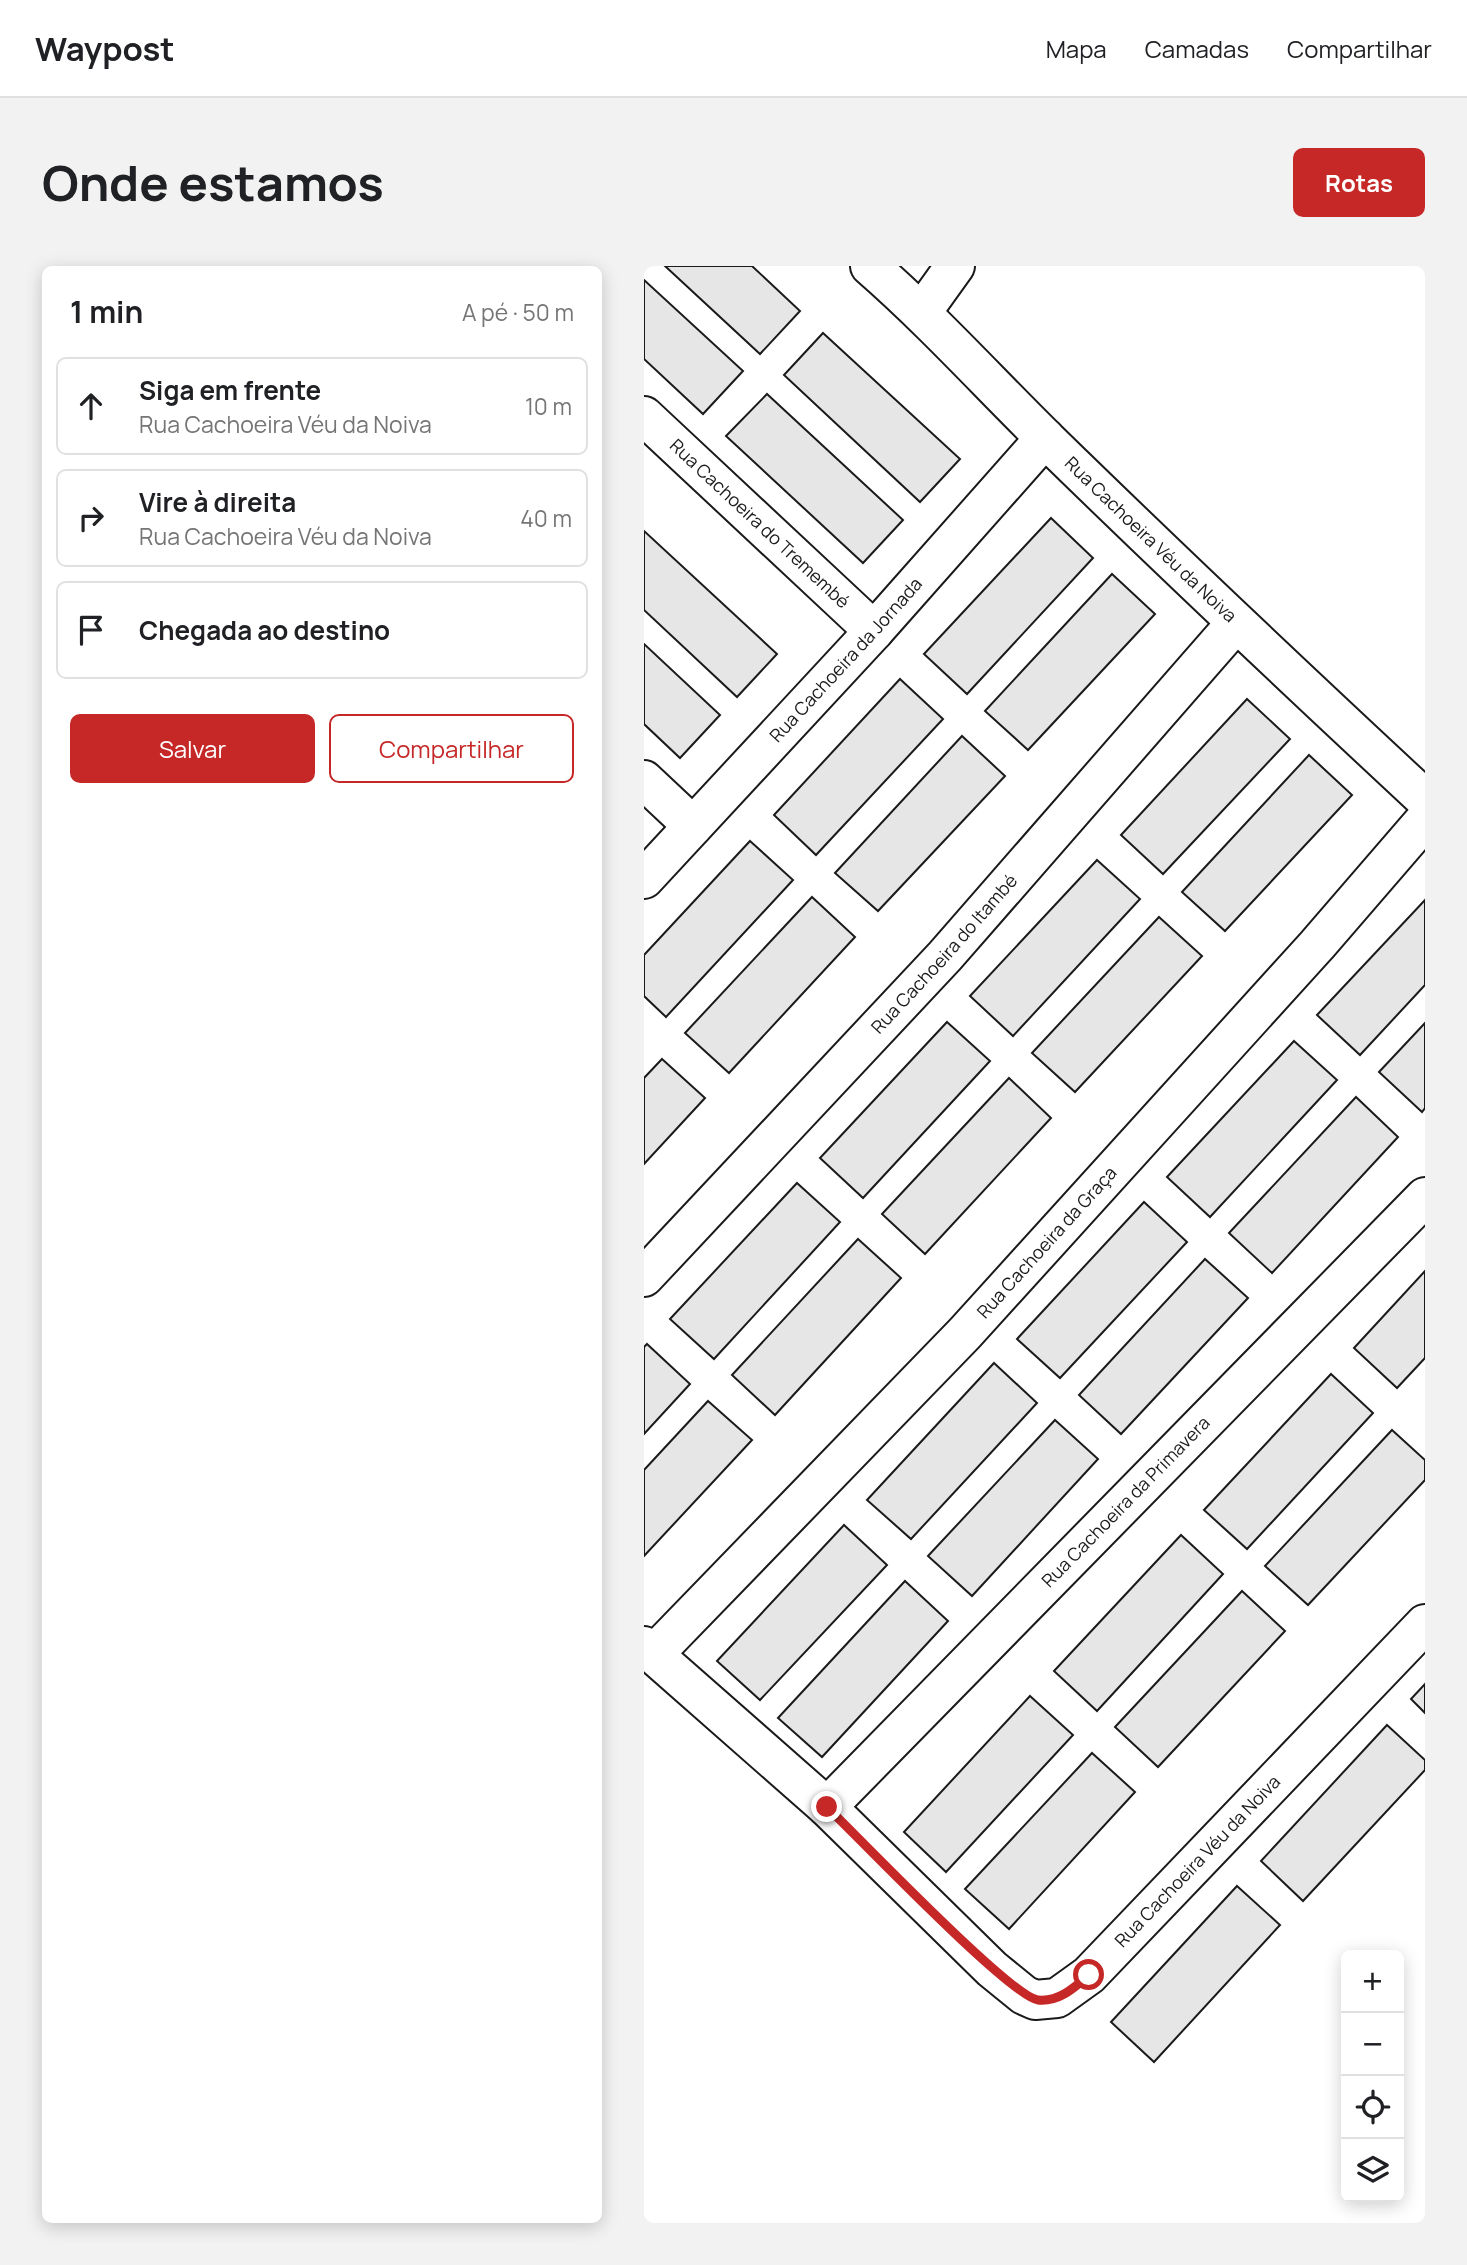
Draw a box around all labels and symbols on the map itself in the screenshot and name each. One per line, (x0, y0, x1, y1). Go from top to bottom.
street label: Rua Cachoeira do Tremembé (665, 433, 855, 613)
street label: Rua Cachoeira Véu da Noiva (1060, 451, 1242, 627)
street label: Rua Cachoeira da Jornada (764, 572, 927, 747)
street label: Rua Cachoeira do Itambé (865, 869, 1022, 1038)
street label: Rua Cachoeira da Graça (971, 1161, 1121, 1323)
street label: Rua Cachoeira da Primavera (1036, 1411, 1214, 1592)
street label: Rua Cachoeira Véu da Noiva (1109, 1770, 1285, 1952)
route end (811, 1791, 842, 1822)
route start (1073, 1959, 1104, 1990)

